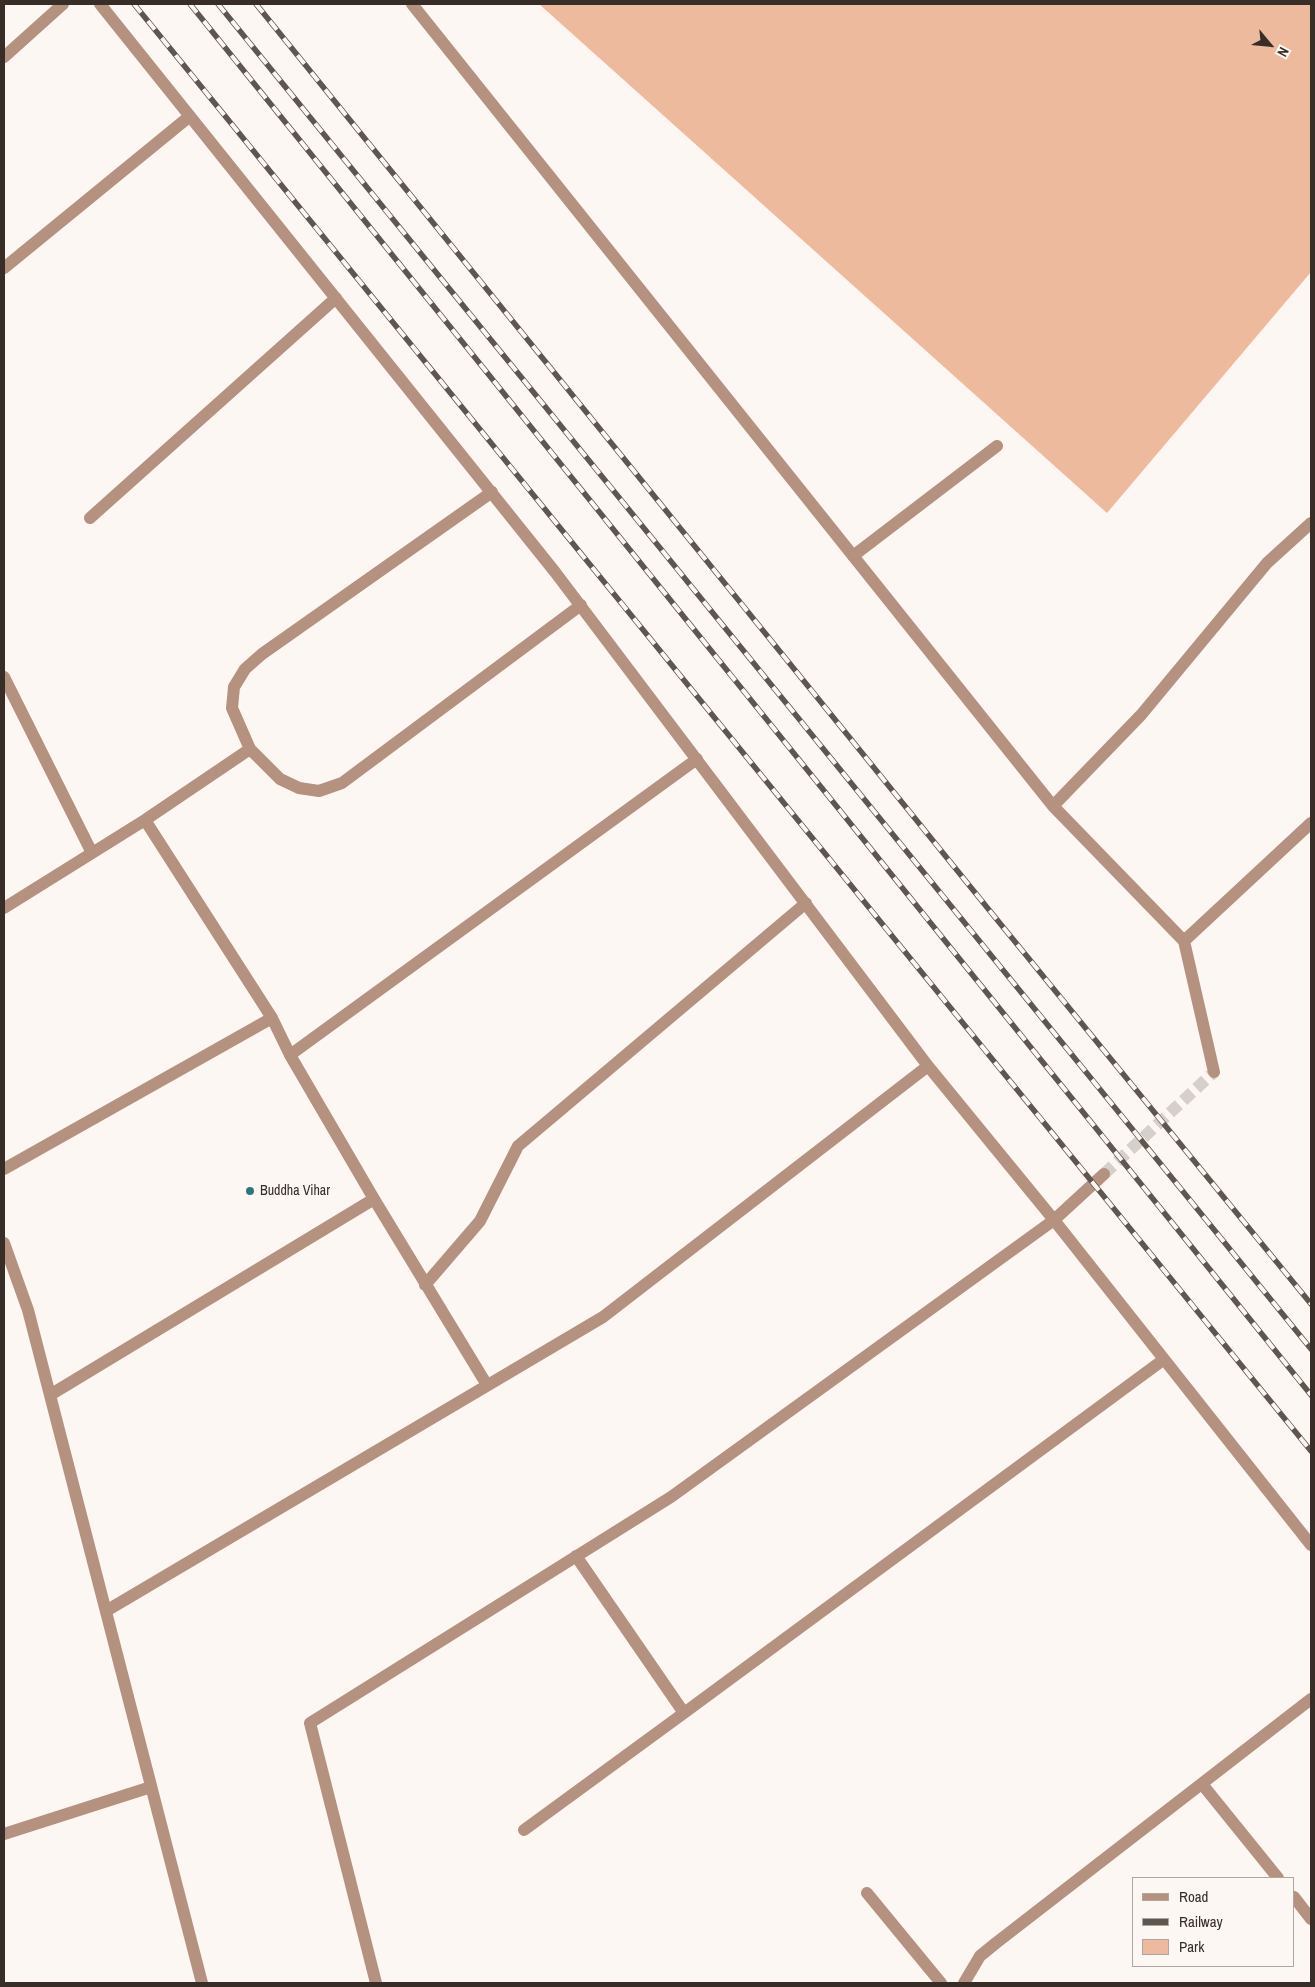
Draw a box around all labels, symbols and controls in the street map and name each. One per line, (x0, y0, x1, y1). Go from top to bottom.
north arrow (1245, 20, 1295, 70)
text: N (1273, 44, 1293, 60)
place label: Buddha Vihar (260, 1183, 330, 1199)
marker: Buddha Vihar (244, 1185, 256, 1197)
legend (1132, 1877, 1295, 1967)
text: Road (1179, 1886, 1208, 1907)
text: Railway (1179, 1911, 1223, 1932)
text: Park (1179, 1936, 1204, 1957)

